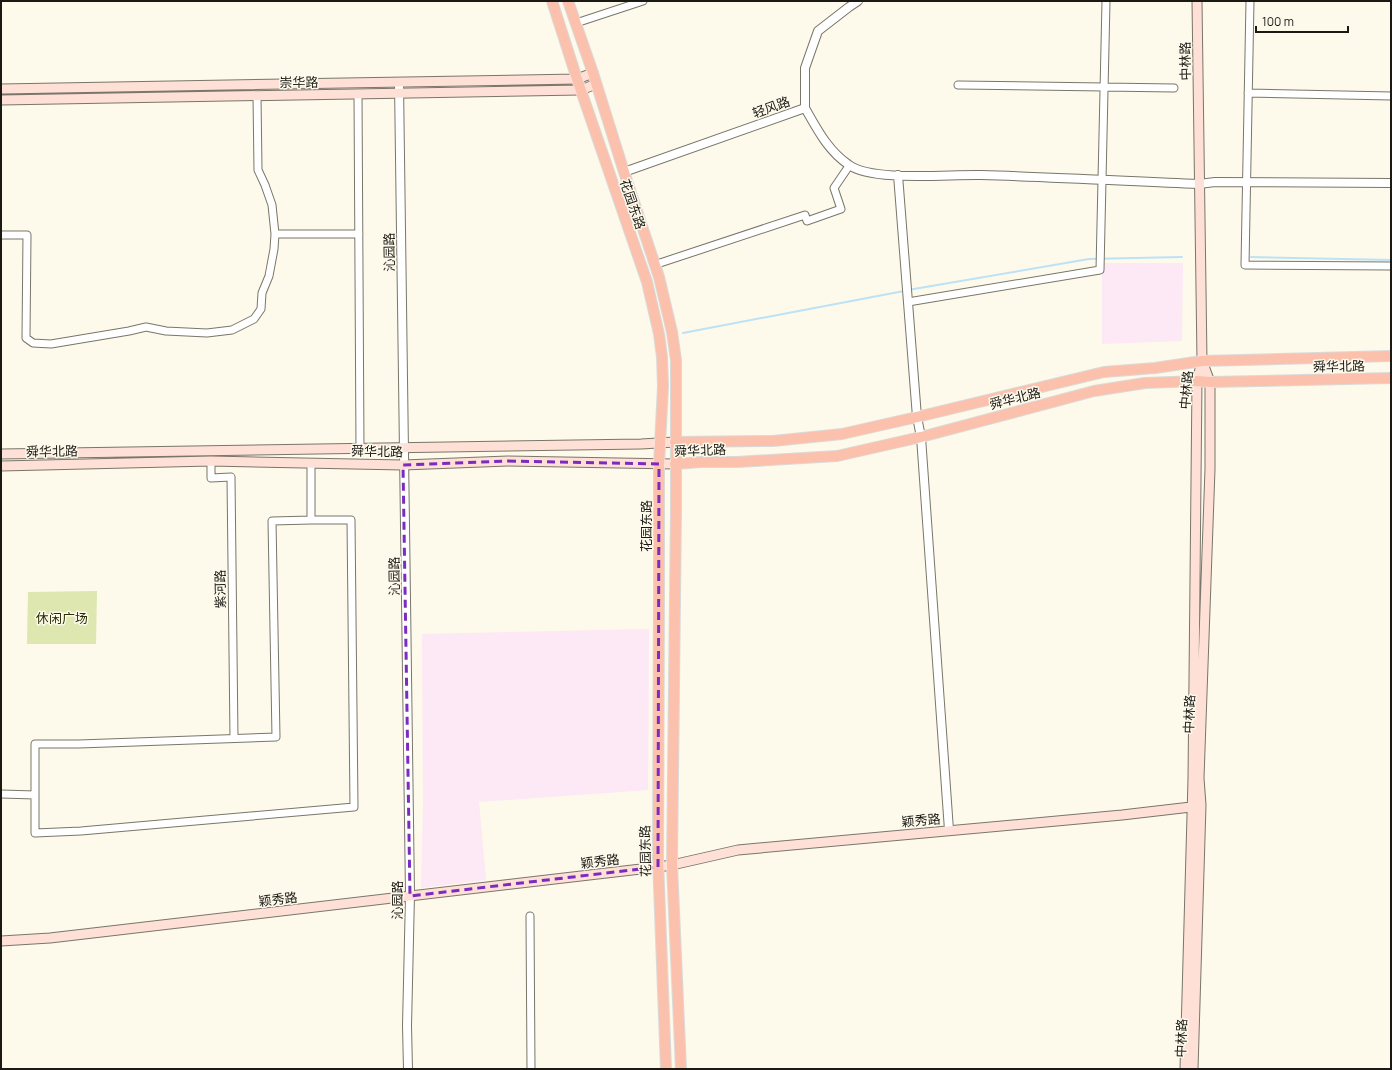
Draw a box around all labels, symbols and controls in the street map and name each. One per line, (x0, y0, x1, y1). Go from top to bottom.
scale bar (1256, 8, 1348, 34)
text: 100 m (1262, 13, 1294, 30)
street label: 中林路 (1176, 41, 1194, 81)
street label: 崇华路 (279, 73, 319, 91)
street label: 轻风路 (750, 92, 792, 122)
street label: 花园东路 (616, 176, 650, 232)
street label: 沁园路 (380, 232, 398, 272)
street label: 舜华北路 (1313, 357, 1365, 375)
street label: 中林路 (1175, 370, 1197, 410)
street label: 舜华北路 (988, 383, 1042, 413)
street label: 舜华北路 (674, 440, 726, 460)
street label: 舜华北路 (26, 442, 78, 460)
street label: 舜华北路 (351, 442, 403, 460)
street label: 花园东路 (637, 500, 655, 552)
street label: 沁园路 (385, 556, 403, 596)
street label: 紫河路 (211, 569, 229, 609)
park label: 休闲广场 (36, 609, 88, 627)
street label: 中林路 (1179, 694, 1199, 734)
street label: 颖秀路 (901, 809, 941, 831)
street label: 花园东路 (636, 825, 654, 877)
street label: 颖秀路 (580, 850, 620, 872)
street label: 沁园路 (388, 880, 406, 920)
street label: 颖秀路 (258, 888, 298, 910)
street label: 中林路 (1171, 1018, 1191, 1058)

